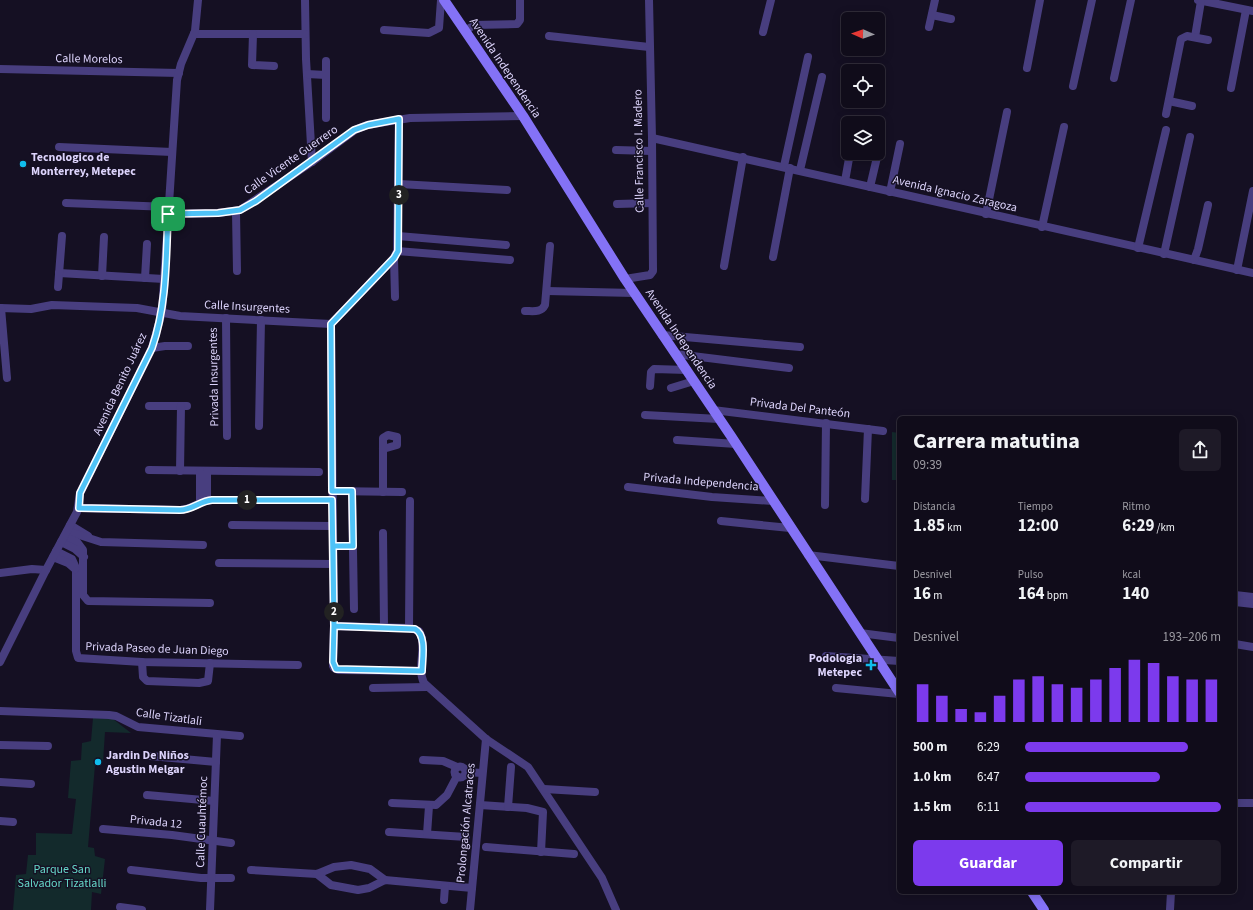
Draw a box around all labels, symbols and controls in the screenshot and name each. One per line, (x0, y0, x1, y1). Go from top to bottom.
north arrow (841, 12, 885, 56)
map controls (841, 12, 885, 160)
street label: Avenida Independencia (465, 14, 545, 122)
street label: Calle Morelos (55, 50, 123, 68)
button: locate (841, 64, 885, 108)
street label: Calle Francisco I. Madero (629, 89, 649, 213)
button: layers (841, 116, 885, 160)
street label: Calle Vicente Guerrero (241, 121, 341, 199)
place label: Tecnologico de Monterrey, Metepec (31, 149, 136, 180)
marker: Tecnologico de Monterrey, Metepec (18, 159, 28, 169)
street label: Avenida Ignacio Zaragoza (891, 171, 1019, 217)
pin: 3 (389, 185, 409, 205)
text: 3 (396, 187, 402, 202)
pin (151, 197, 185, 231)
icon: arrive (157, 203, 179, 225)
street label: Avenida Independencia (641, 285, 721, 393)
street label: Calle Insurgentes (204, 296, 290, 318)
street label: Privada Insurgentes (205, 327, 223, 427)
street label: Avenida Benito Juárez (89, 330, 151, 438)
street label: Privada Del Panteón (749, 393, 851, 423)
text: Carrera matutina (913, 425, 1080, 457)
button: share (1179, 429, 1221, 471)
text: 09:39 (913, 456, 942, 474)
street label: Privada Independencia (643, 468, 759, 496)
pin: 1 (237, 490, 257, 510)
text: 1 (244, 492, 250, 507)
text: Distancia (913, 499, 955, 514)
text: Tiempo (1018, 499, 1053, 514)
text: Ritmo (1122, 499, 1150, 514)
text: 1.85 (913, 514, 945, 538)
text: 12:00 (1018, 514, 1059, 538)
text: 6:29 (1122, 514, 1154, 538)
text: km (945, 520, 962, 535)
text: /km (1154, 520, 1175, 535)
text: Desnivel (913, 567, 952, 582)
text: Pulso (1018, 567, 1043, 582)
text: kcal (1122, 567, 1141, 582)
text: 16 (913, 582, 931, 606)
text: 164 (1018, 582, 1045, 606)
text: 140 (1122, 582, 1149, 606)
text: m (931, 588, 942, 603)
text: bpm (1045, 588, 1068, 603)
pin: 2 (324, 602, 344, 622)
text: 2 (331, 604, 337, 619)
text: Desnivel (913, 628, 959, 646)
text: 193–206 m (1163, 628, 1221, 646)
street label: Privada Paseo de Juan Diego (85, 638, 229, 660)
place label: Podologia Metepec (809, 650, 862, 681)
marker: Podologia Metepec (865, 659, 877, 671)
street label: Calle Tizatlali (135, 704, 203, 730)
text: 500 m (913, 738, 947, 756)
text: 6:29 (977, 738, 1000, 756)
place label: Jardin De Niños Agustin Melgar (105, 747, 189, 778)
marker: Jardin De Niños Agustin Melgar (93, 757, 103, 767)
street label: Prolongación Alcatraces (452, 762, 480, 884)
text: 1.0 km (913, 768, 952, 786)
text: 6:47 (977, 768, 1000, 786)
street label: Calle Cuauhtémoc (192, 775, 212, 868)
text: 1.5 km (913, 798, 952, 816)
text: 6:11 (977, 798, 1000, 816)
street label: Privada 12 (129, 811, 183, 833)
button: Guardar (913, 840, 1063, 886)
button: Compartir (1071, 840, 1221, 886)
park label: Parque San Salvador Tizatlalli (18, 861, 107, 892)

